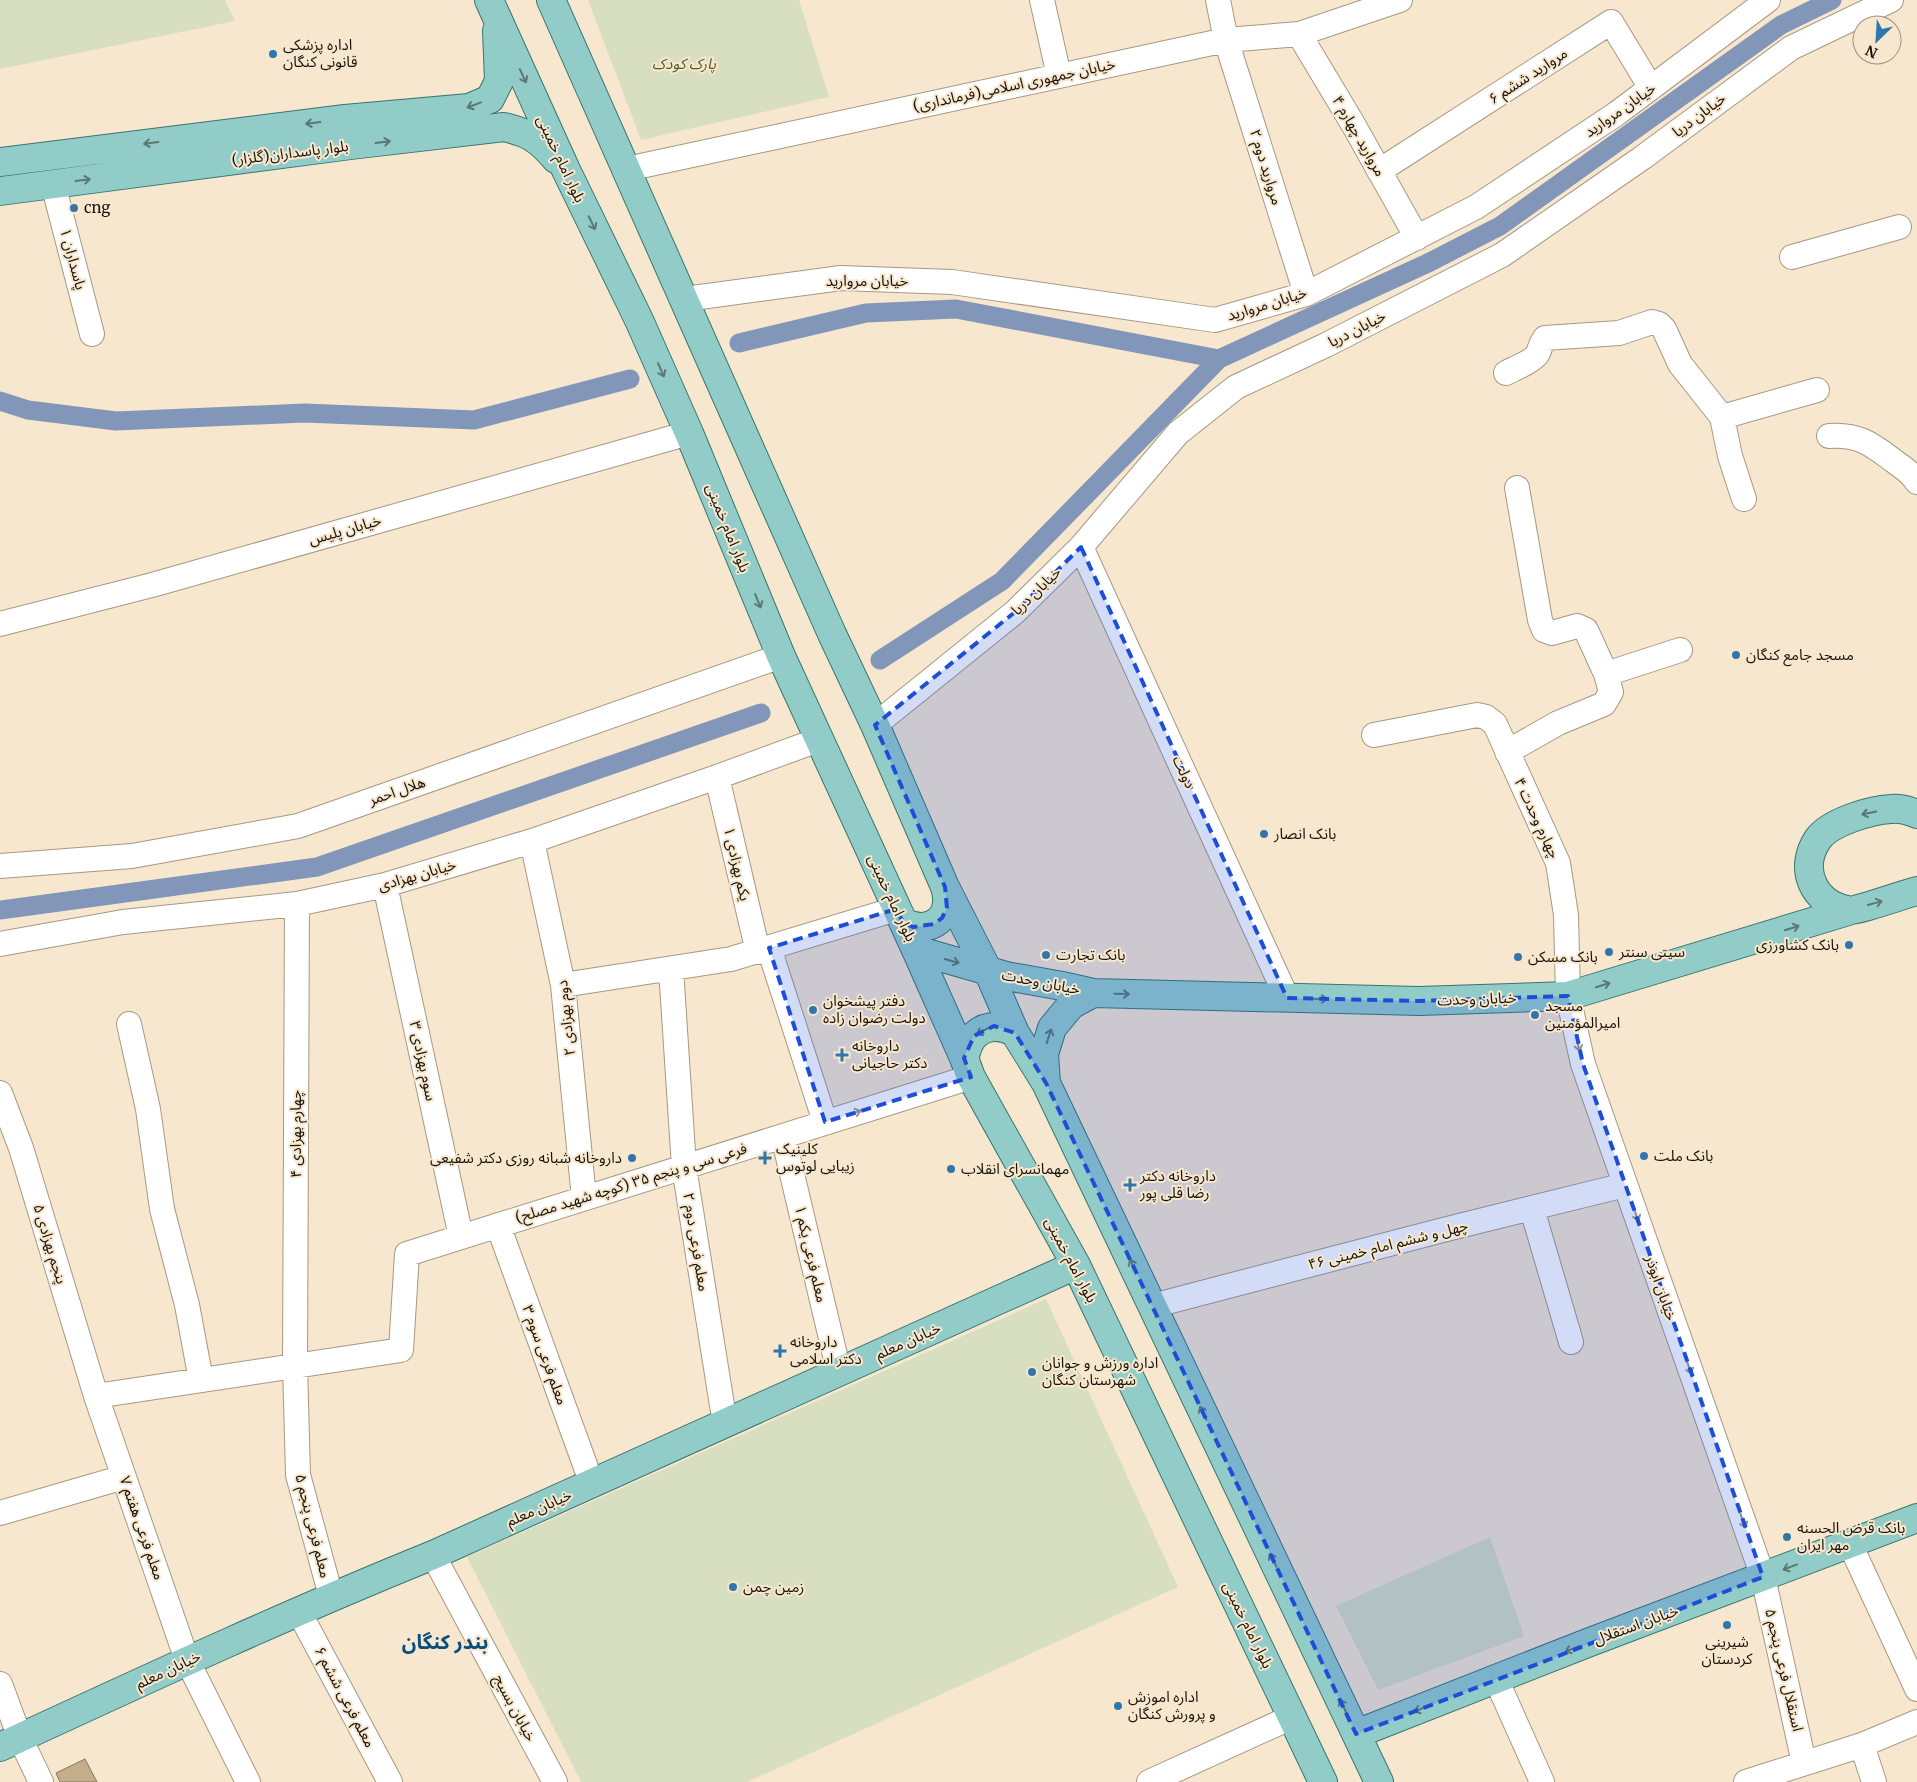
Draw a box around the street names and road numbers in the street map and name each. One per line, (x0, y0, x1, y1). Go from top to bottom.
street label: مروارید ششم ۶ (1485, 43, 1572, 110)
street label: خیابان جمهوری اسلامی(فرمانداری) (911, 54, 1117, 115)
street label: خیابان مروارید (1580, 78, 1659, 141)
street label: خیابان دریا (1668, 88, 1729, 141)
street label: مروارید چهارم ۴ (1327, 92, 1390, 181)
street label: بلوار امام خمینی (531, 112, 590, 206)
street label: مروارید دوم ۲ (1244, 127, 1287, 208)
street label: بلوار پاسداران(گلزار) (230, 136, 350, 170)
street label: پاسداران ۱ (55, 226, 91, 292)
street label: خیابان مروارید (826, 271, 908, 290)
street label: خیابان مروارید (1225, 282, 1309, 325)
street label: خیابان دریا (1325, 306, 1389, 351)
street label: بلوار امام خمینی (700, 481, 755, 576)
street label: خیابان پلیس (306, 510, 384, 550)
street label: خیابان دریا (1007, 562, 1065, 619)
street label: دولت (1169, 752, 1200, 791)
street label: هلال احمر (365, 772, 428, 809)
street label: چهارم وحدت ۴ (1509, 774, 1565, 862)
street label: یکم بهزادی ۱ (718, 825, 755, 903)
street label: بلوار امام خمینی (862, 851, 921, 945)
street label: خیابان بهزادی (376, 854, 458, 895)
street label: خیابان وحدت (1000, 965, 1082, 998)
street label: دوم بهزادی ۲ (552, 979, 581, 1057)
street label: خیابان وحدت (1437, 988, 1517, 1009)
street label: سوم بهزادی ۳ (404, 1019, 441, 1103)
street label: چهارم بهزادی ۴ (286, 1090, 307, 1178)
street label: فرعی سی و پنجم ۳۵ (کوچه شهید مصلح) (513, 1138, 750, 1230)
street label: معلم فرعی دوم ۲ (677, 1191, 714, 1293)
street label: پنجم بهزادی ۵ (27, 1202, 72, 1287)
street label: معلم فرعی یکم ۱ (789, 1203, 832, 1305)
street label: بلوار امام خمینی (1039, 1214, 1102, 1307)
street label: چهل و ششم امام خمینی ۴۶ (1306, 1215, 1471, 1276)
street label: خیابان ابوذر (1641, 1251, 1682, 1323)
street label: معلم فرعی سوم ۳ (517, 1302, 572, 1408)
street label: خیابان معلم (872, 1318, 944, 1365)
street label: معلم فرعی پنجم ۵ (289, 1472, 336, 1580)
street label: معلم فرعی هفتم ۷ (114, 1473, 169, 1583)
street label: خیابان معلم (503, 1485, 575, 1532)
street label: بلوار امام خمینی (1217, 1578, 1278, 1672)
street label: خیابان استقلال (1591, 1600, 1681, 1649)
street label: استقلال فرعی پنجم ۵ (1759, 1607, 1808, 1734)
street label: معلم فرعی ششم ۶ (309, 1643, 380, 1751)
street label: خیابان معلم (132, 1646, 204, 1695)
street label: خیابان بسیج (487, 1671, 541, 1746)

